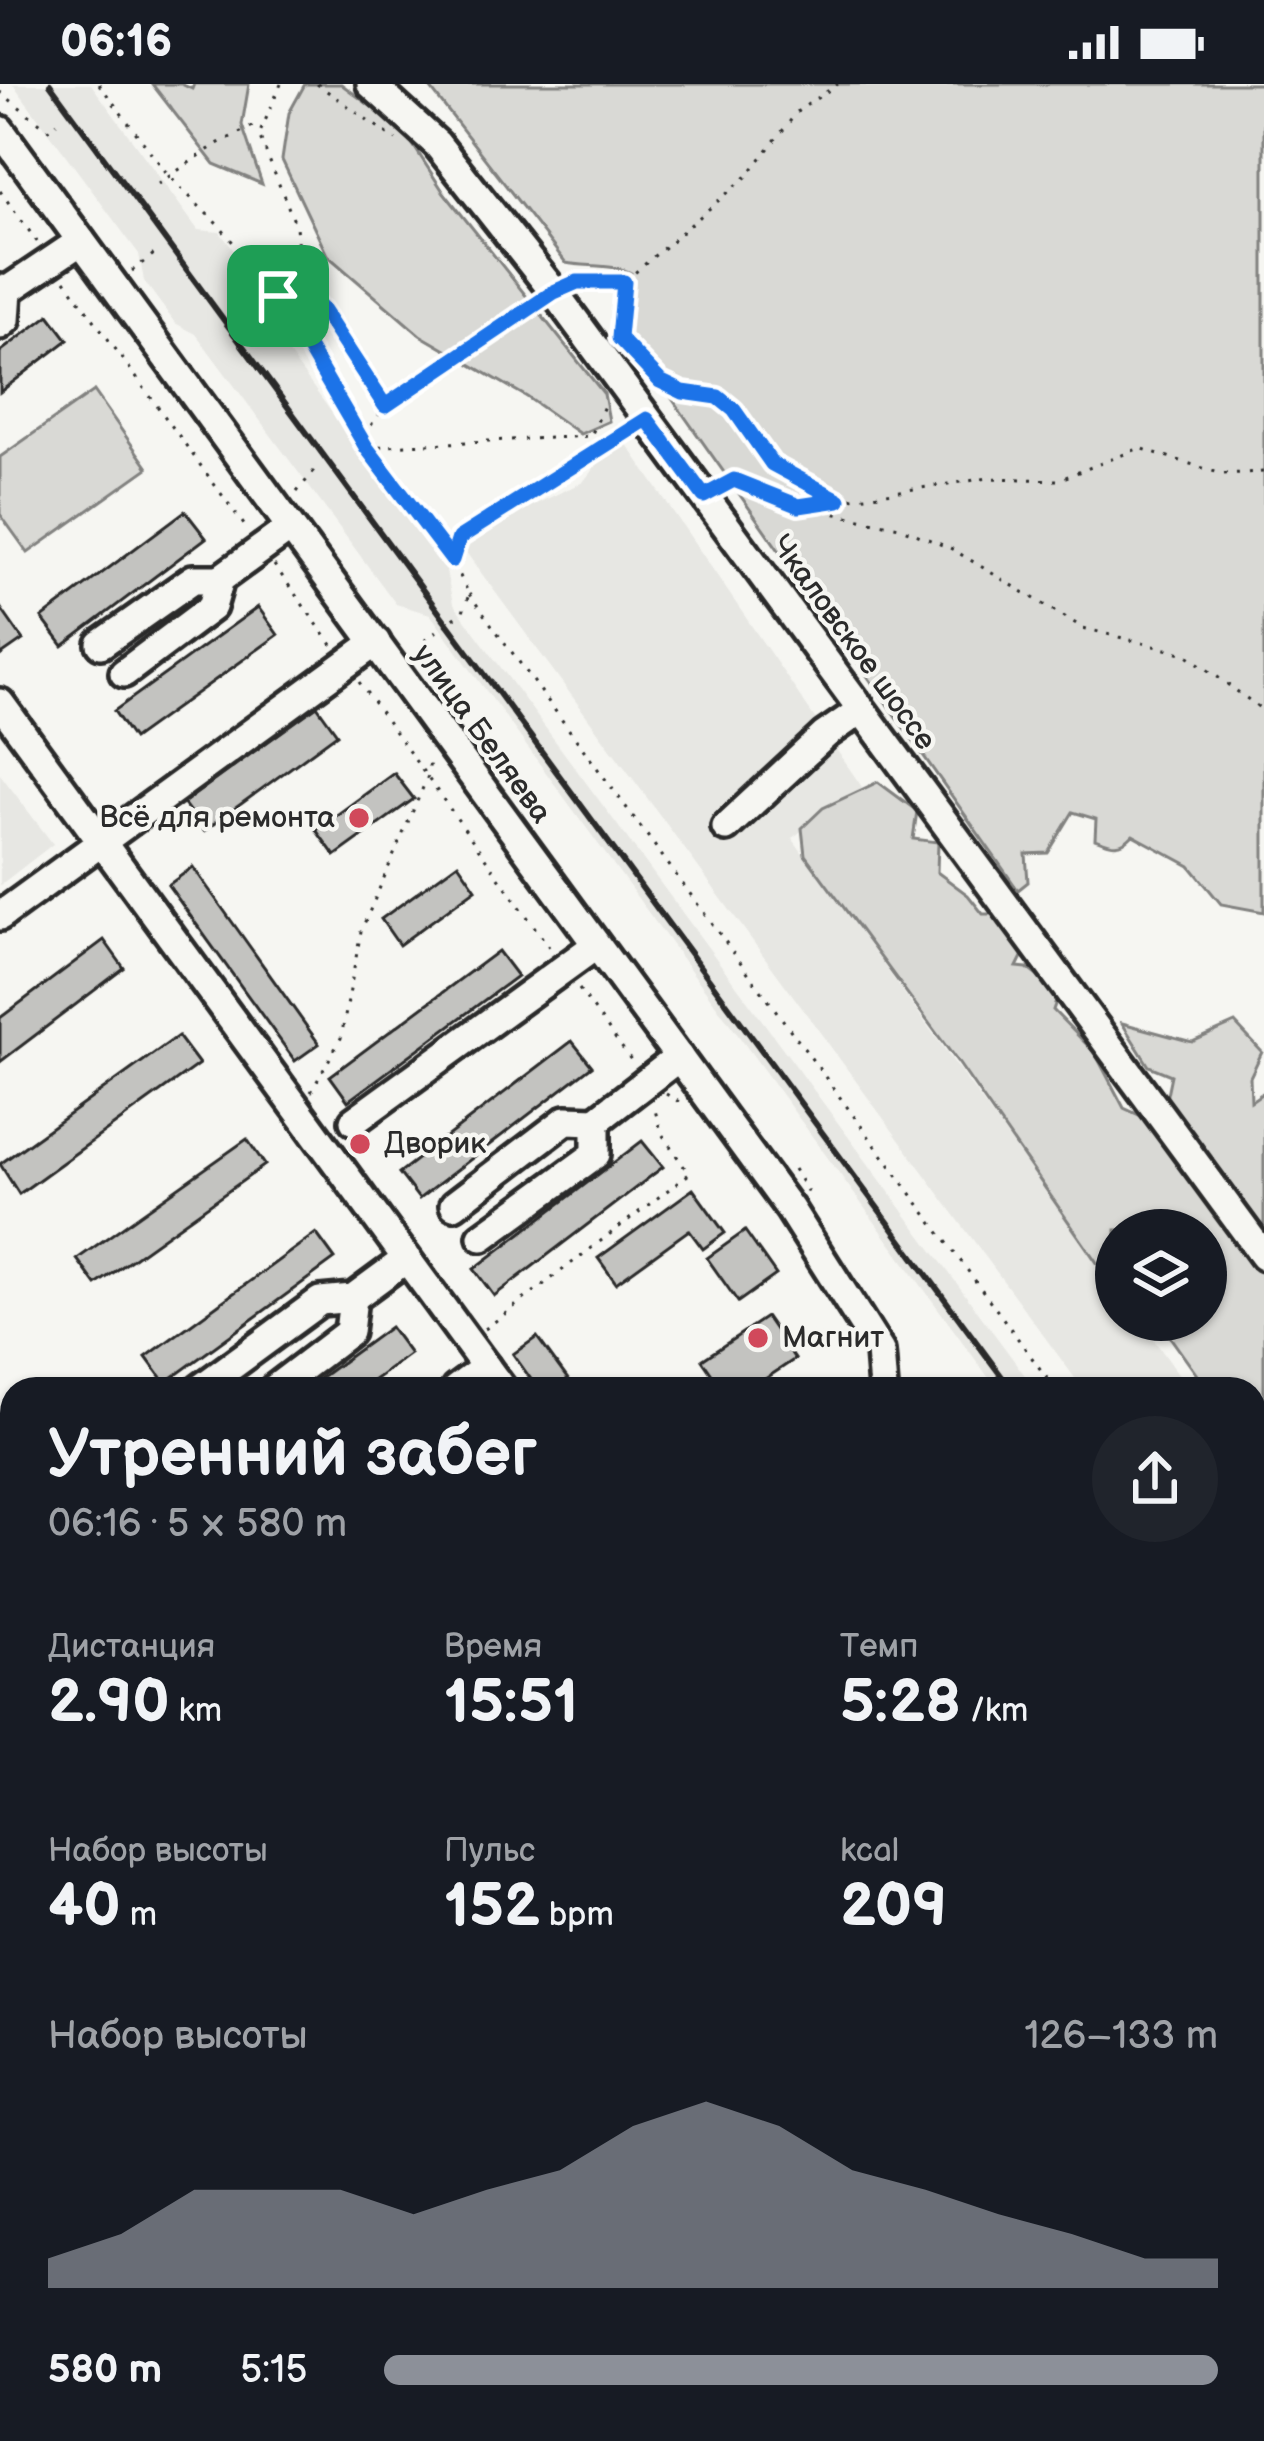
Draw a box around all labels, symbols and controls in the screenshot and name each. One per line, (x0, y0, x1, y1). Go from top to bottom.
text: 06:16 (60, 15, 172, 70)
pin (227, 245, 329, 347)
icon: arrive (245, 263, 311, 329)
street label: Чкаловское шоссе (763, 528, 943, 758)
street label: улица Беляева (405, 637, 559, 831)
place label: Всё для ремонта (99, 800, 335, 836)
marker: Всё для ремонта (346, 805, 372, 831)
place label: Дворик (384, 1126, 486, 1162)
marker: Дворик (347, 1131, 373, 1157)
map controls (1095, 1209, 1227, 1341)
button: layers (1095, 1209, 1227, 1341)
place label: Магнит (782, 1320, 884, 1356)
marker: Магнит (745, 1325, 771, 1351)
text: Утренний забег (48, 1416, 537, 1495)
button: share (1092, 1416, 1218, 1542)
text: 06:16 · 5 × 580 m (48, 1501, 347, 1548)
text: Дистанция (48, 1627, 215, 1667)
text: Время (444, 1627, 542, 1667)
text: Темп (840, 1627, 918, 1667)
text: 2.90 (48, 1667, 170, 1739)
text: 15:51 (444, 1667, 578, 1739)
text: 5:28 (840, 1667, 961, 1739)
text: km (170, 1691, 222, 1731)
text: /km (961, 1691, 1028, 1731)
text: Набор высоты (48, 1831, 268, 1871)
text: Пульс (444, 1831, 535, 1871)
text: kcal (840, 1831, 899, 1871)
text: 40 (48, 1871, 121, 1943)
text: 152 (444, 1871, 540, 1943)
text: 209 (840, 1871, 947, 1943)
text: m (121, 1895, 157, 1935)
text: bpm (540, 1895, 614, 1935)
text: Набор высоты (48, 2013, 308, 2060)
text: 126–133 m (1025, 2013, 1218, 2060)
text: 580 m (48, 2347, 162, 2394)
text: 5:15 (240, 2347, 308, 2394)

